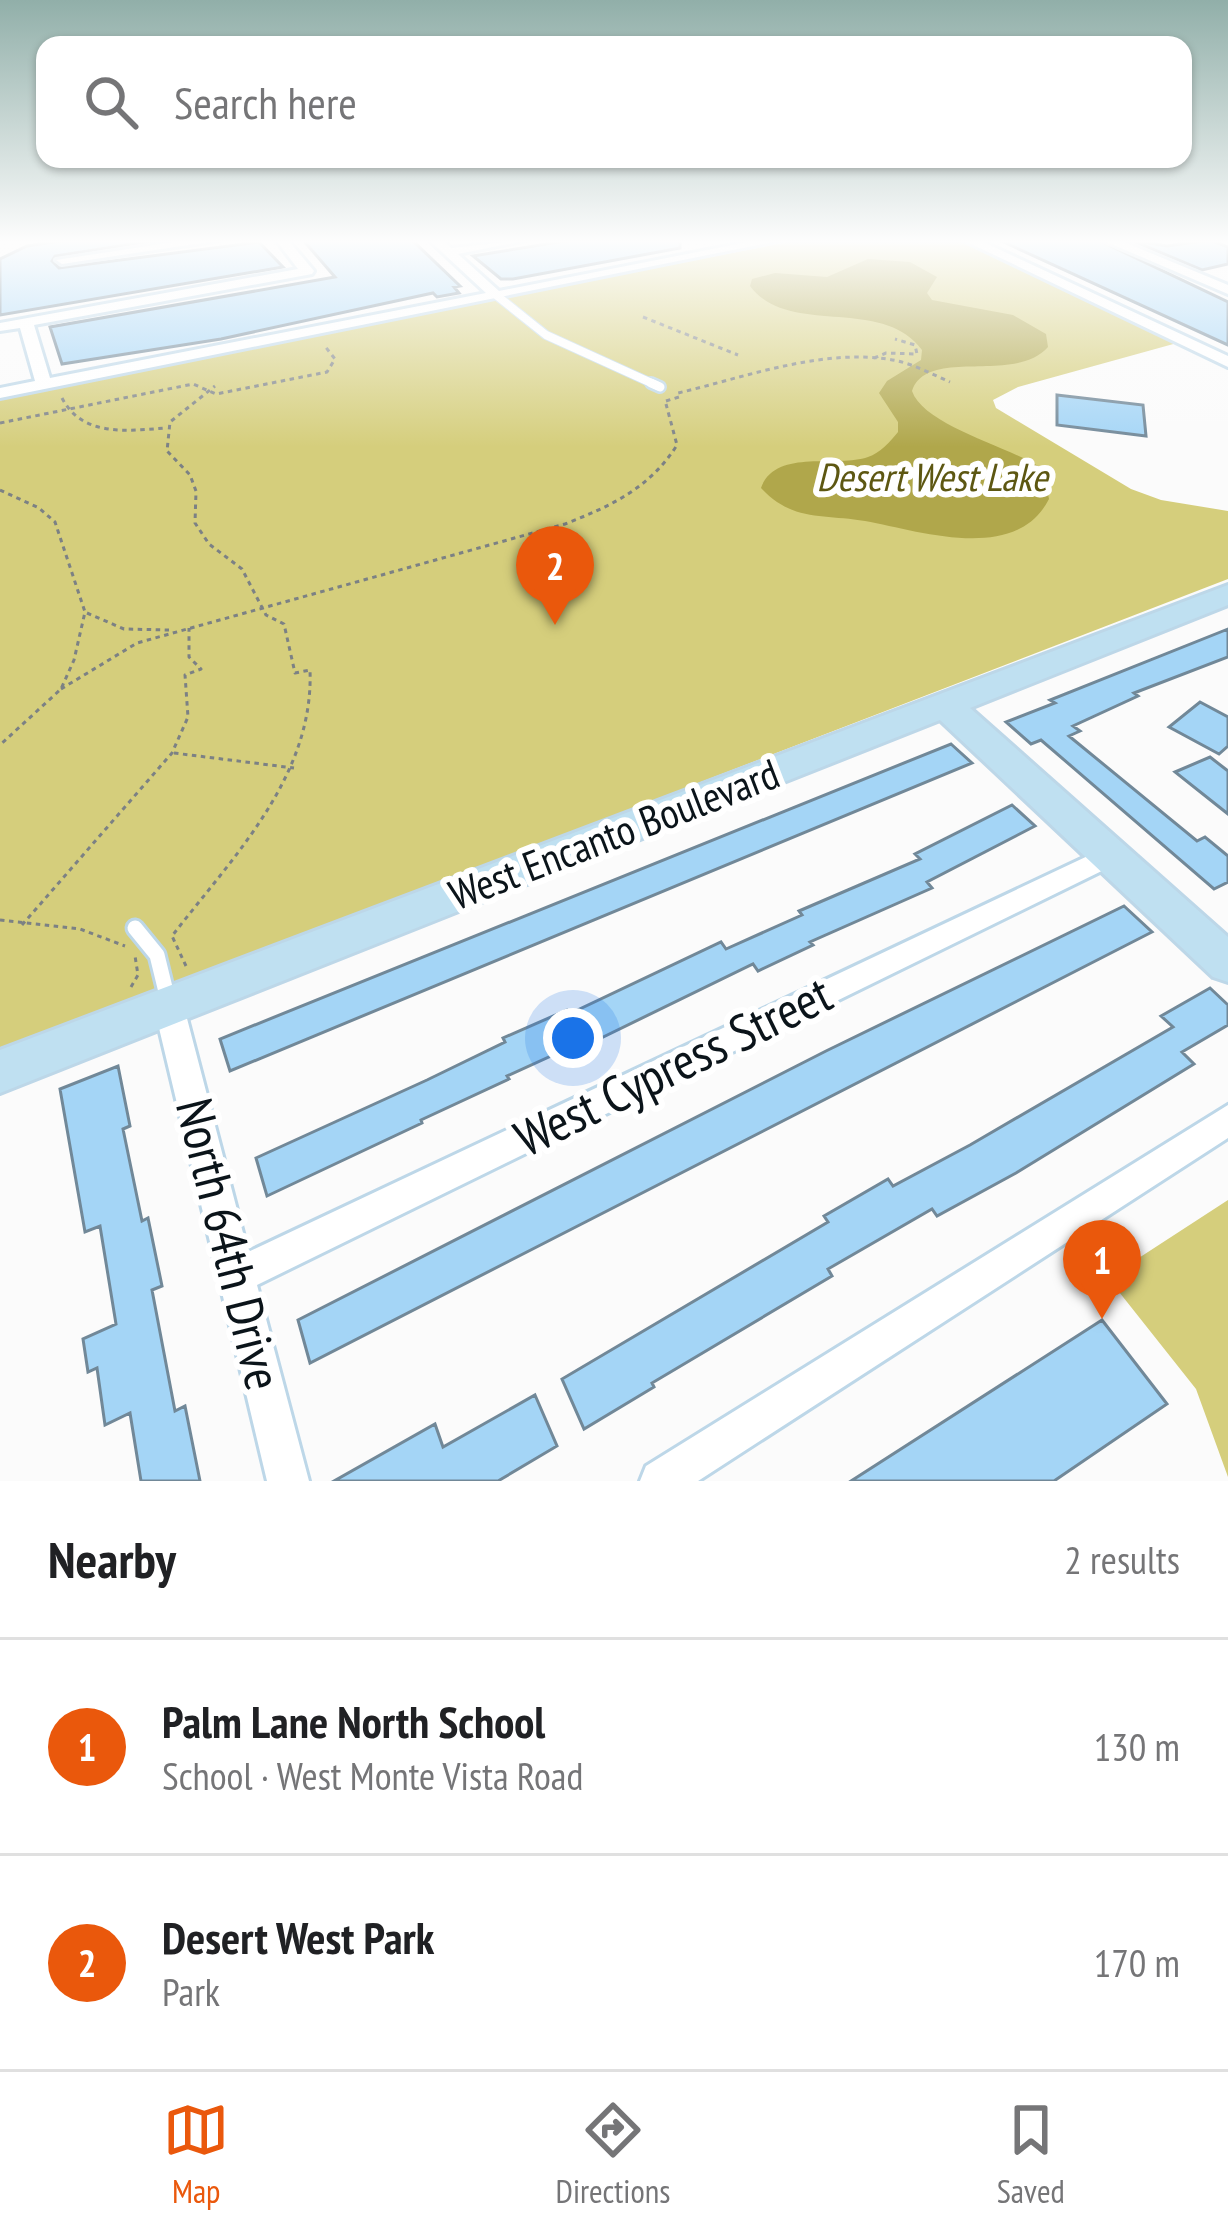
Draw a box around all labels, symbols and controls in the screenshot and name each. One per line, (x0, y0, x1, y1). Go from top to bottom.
search box (36, 36, 1192, 168)
icon: search (78, 69, 144, 135)
text: Search here (174, 73, 357, 131)
water label: Desert West Lake (816, 451, 1050, 502)
pin: 2 (516, 526, 594, 625)
street label: West Encanto Boulevard (441, 745, 787, 922)
street label: West Cypress Street (503, 960, 842, 1170)
your location (543, 1008, 603, 1068)
street label: North 64th Drive (162, 1091, 298, 1396)
pin: 1 (1063, 1220, 1141, 1319)
text: Nearby (48, 1526, 176, 1592)
text: 2 results (1064, 1534, 1180, 1585)
text: Palm Lane North School (162, 1692, 545, 1750)
text: 1 (78, 1721, 96, 1772)
text: 130 m (1094, 1721, 1180, 1772)
text: School · West Monte Vista Road (162, 1750, 583, 1801)
text: Desert West Park (162, 1908, 434, 1966)
text: 2 (78, 1937, 96, 1988)
text: 170 m (1094, 1937, 1180, 1988)
text: Park (162, 1966, 220, 2017)
tab: Map (163, 2097, 229, 2212)
tab: Directions (556, 2097, 670, 2212)
tab: Saved (997, 2097, 1065, 2212)

